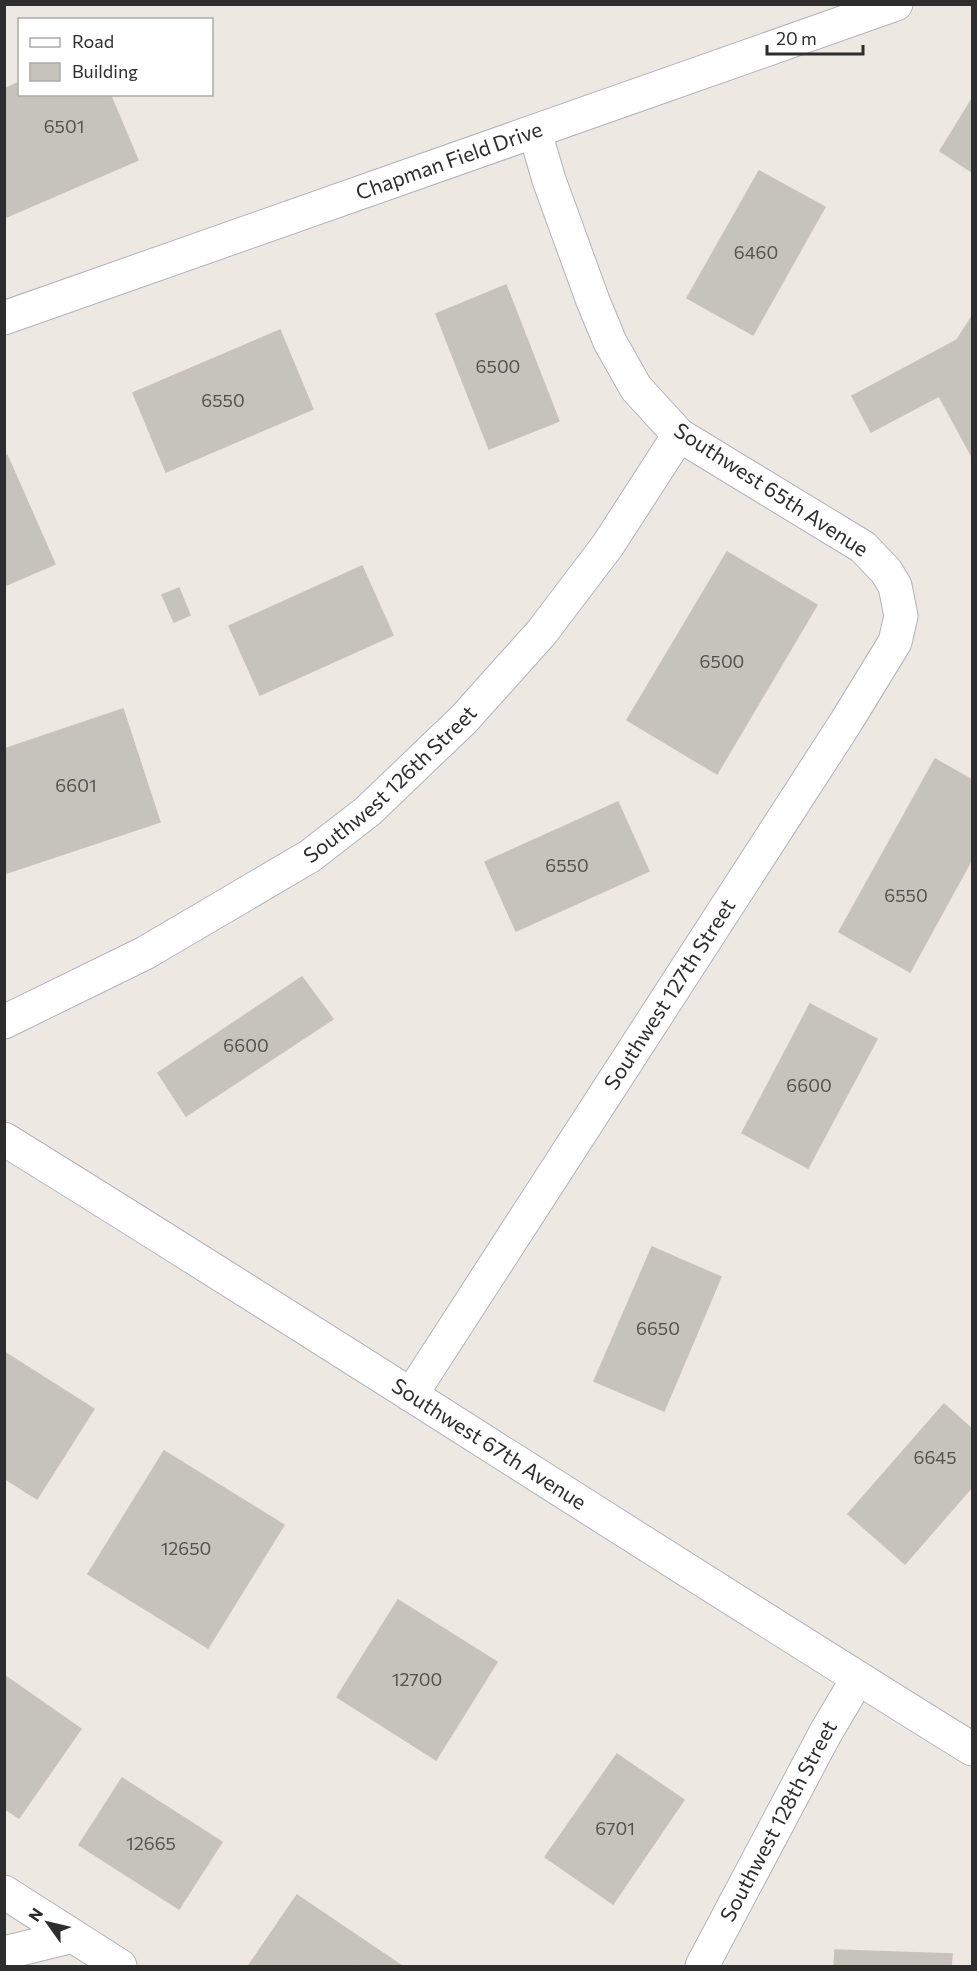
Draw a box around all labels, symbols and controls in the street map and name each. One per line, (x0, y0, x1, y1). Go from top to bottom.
legend (18, 18, 213, 96)
scale bar (767, 18, 863, 56)
text: 20 m (776, 27, 817, 49)
text: Road (72, 30, 114, 52)
text: Building (72, 60, 138, 82)
house number: 6501 (44, 115, 84, 137)
street label: Chapman Field Drive (352, 116, 545, 204)
house number: 6460 (734, 241, 778, 263)
house number: 6500 (476, 355, 520, 377)
house number: 6550 (201, 389, 245, 411)
street label: Southwest 65th Avenue (670, 417, 873, 561)
house number: 6500 (700, 650, 744, 672)
street label: Southwest 126th Street (298, 700, 481, 867)
house number: 6601 (55, 774, 97, 796)
house number: 6550 (545, 854, 589, 876)
house number: 6550 (884, 884, 928, 906)
street label: Southwest 127th Street (598, 893, 740, 1094)
house number: 6600 (223, 1034, 269, 1056)
house number: 6600 (786, 1074, 832, 1096)
house number: 6650 (636, 1317, 680, 1339)
street label: Southwest 67th Avenue (388, 1372, 591, 1514)
house number: 6645 (914, 1446, 957, 1468)
house number: 12650 (161, 1537, 211, 1559)
house number: 12700 (392, 1668, 442, 1690)
street label: Southwest 128th Street (714, 1715, 841, 1925)
house number: 6701 (595, 1817, 635, 1839)
house number: 12665 (126, 1832, 176, 1854)
north arrow (18, 1893, 78, 1953)
text: N (24, 1904, 46, 1925)

